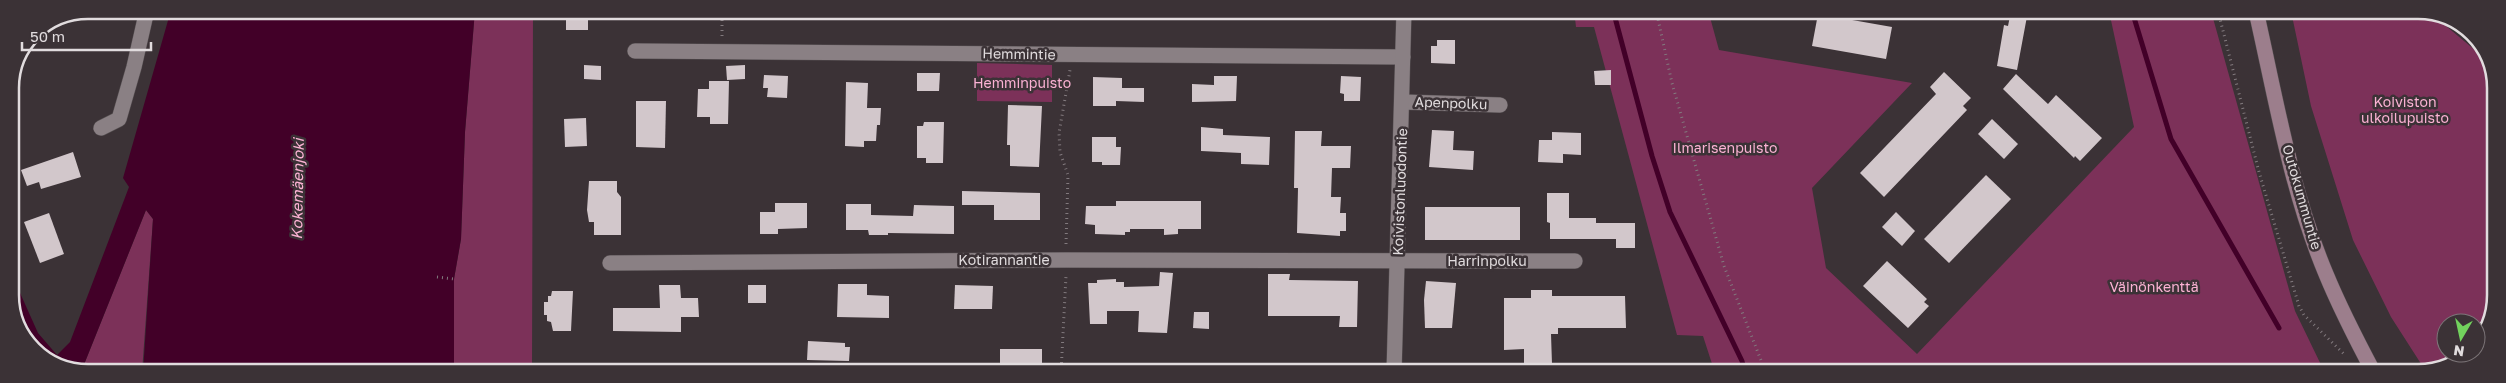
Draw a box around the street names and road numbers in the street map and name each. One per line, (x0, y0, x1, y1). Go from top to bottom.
street label: Hemmintie (982, 44, 1056, 63)
street label: Apenpolku (1414, 93, 1488, 112)
street label: Koivistonluodontie (1389, 128, 1410, 256)
street label: Outokummuntie (2279, 142, 2326, 251)
street label: Kotirannantie (958, 251, 1050, 268)
street label: Harrinpolku (1447, 252, 1527, 269)

